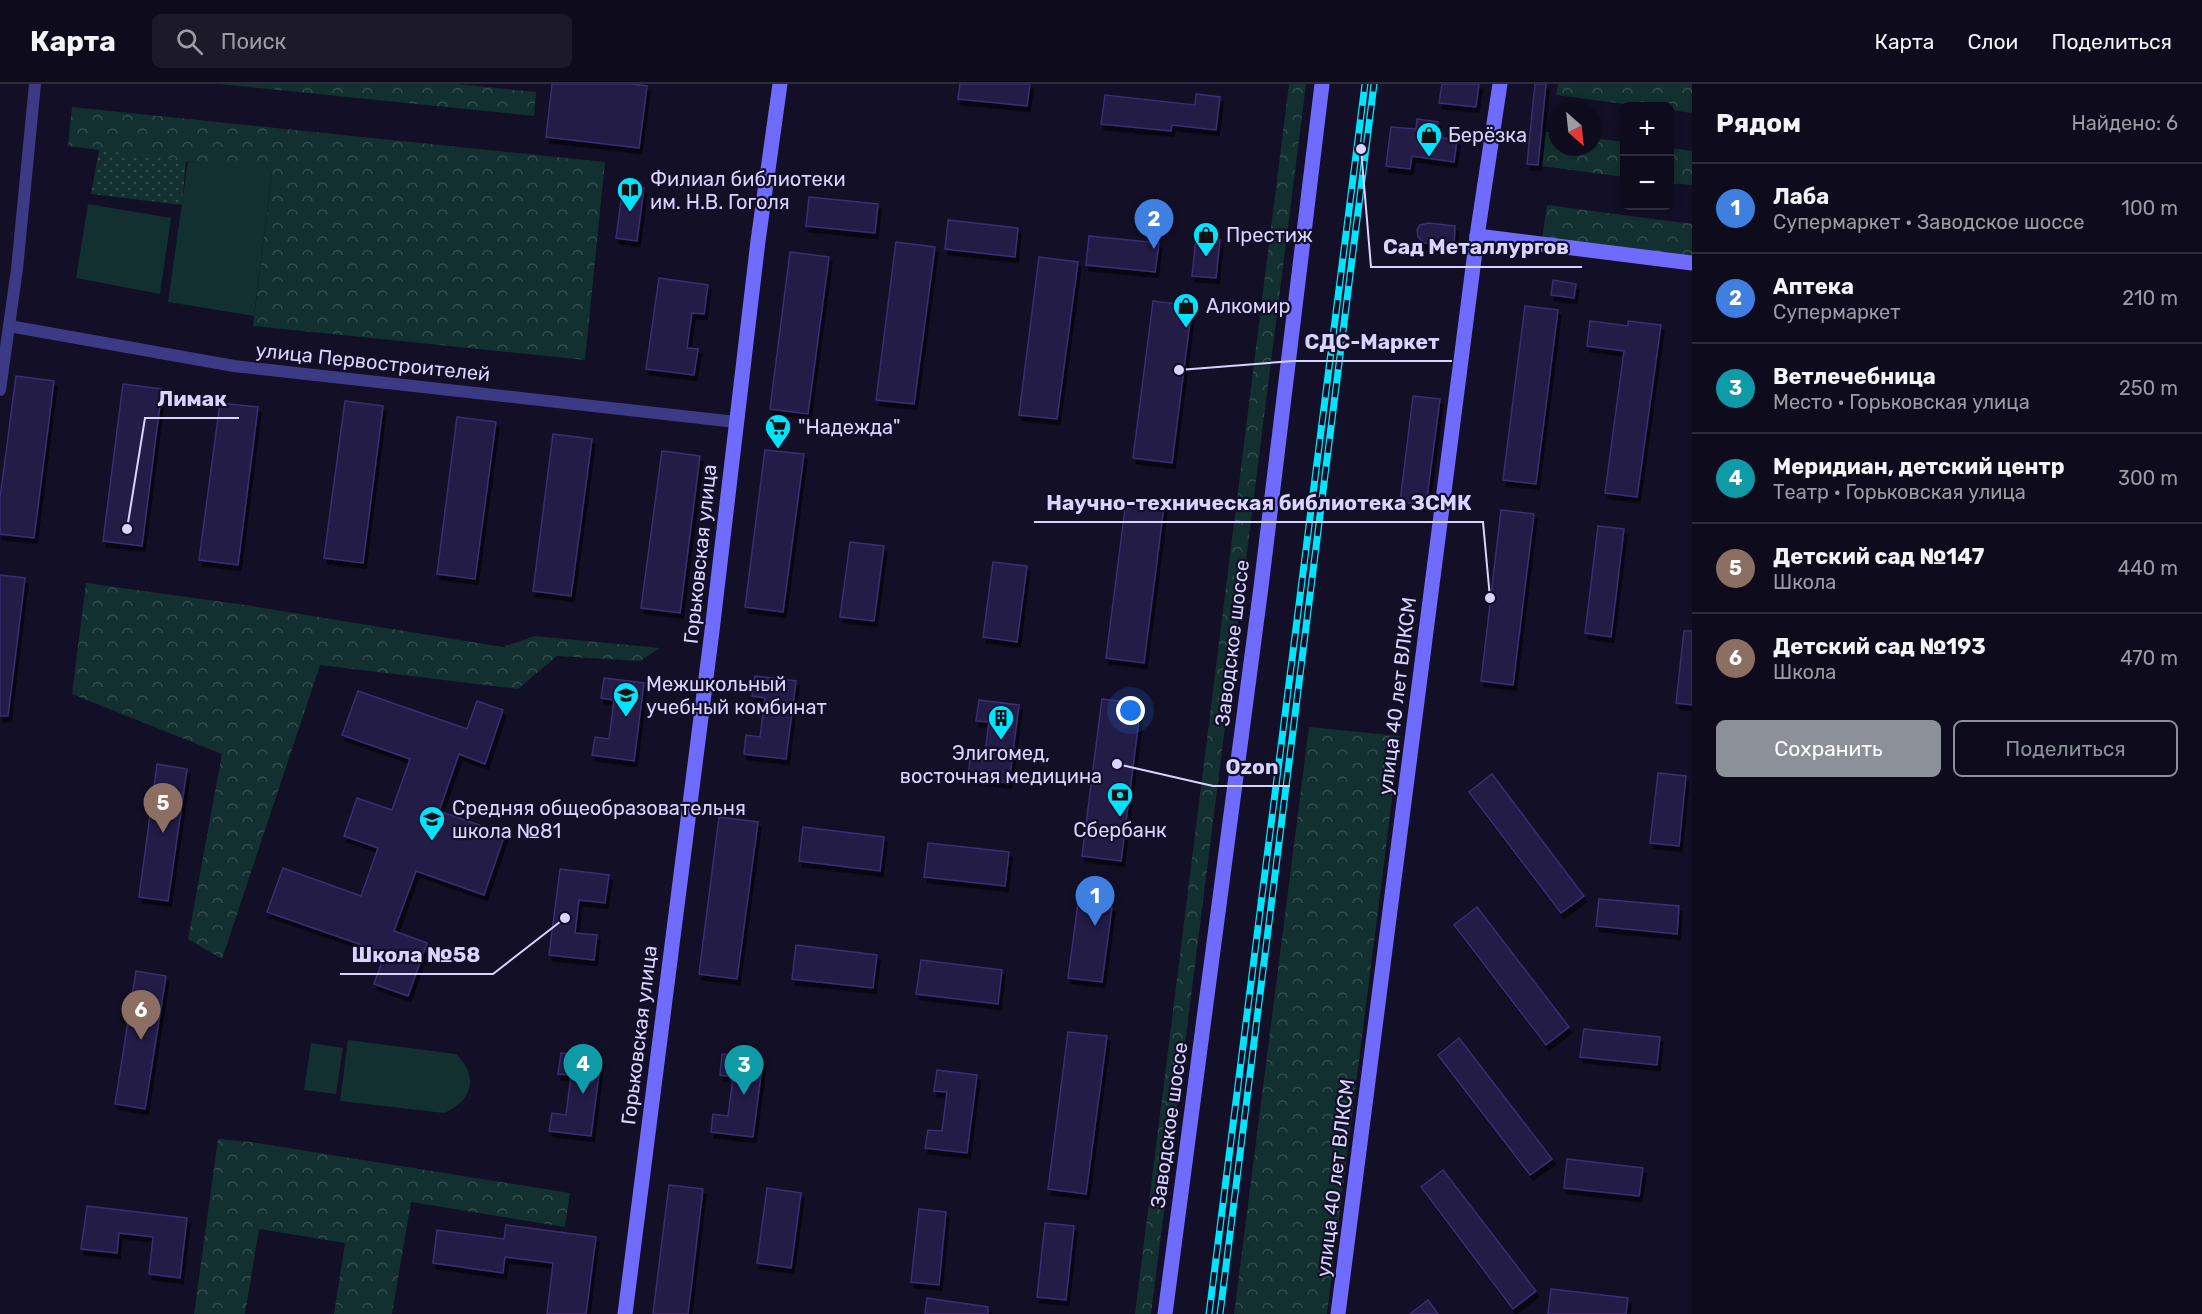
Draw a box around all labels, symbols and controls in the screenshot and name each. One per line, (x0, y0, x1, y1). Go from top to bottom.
search box (152, 14, 572, 68)
text: Карта (30, 25, 116, 58)
icon: search (173, 25, 206, 58)
text: Поиск (221, 28, 286, 55)
text: Карта (1874, 29, 1934, 54)
text: Слои (1967, 29, 2018, 54)
text: Поделиться (2051, 29, 2172, 54)
north arrow (1548, 102, 1602, 156)
map controls (1620, 102, 1674, 210)
button: + (1620, 102, 1674, 156)
text: Рядом (1716, 108, 1801, 139)
text: Найдено: 6 (2072, 111, 2178, 135)
shop icon: Берёзка (1414, 120, 1444, 158)
place label: Берёзка (1448, 123, 1527, 147)
button: − (1620, 156, 1674, 210)
place label: Филиал библиотеки им. Н.В. Гоголя (650, 167, 846, 214)
library icon: Филиал библиотеки им. Н.В. Гоголя (615, 175, 645, 213)
text: Лаба (1773, 183, 1829, 210)
text: 1 (1731, 196, 1740, 220)
text: 100 m (2121, 196, 2178, 220)
pin: 2 (1134, 200, 1174, 249)
text: Супермаркет · Заводское шоссе (1773, 210, 2084, 234)
shop icon: Престиж (1191, 220, 1221, 258)
place label: Престиж (1226, 223, 1313, 247)
callout: Сад Металлургов (1371, 228, 1582, 267)
text: Сад Металлургов (1383, 234, 1569, 259)
text: Аптека (1773, 273, 1854, 300)
text: 2 (1729, 286, 1742, 310)
text: 210 m (2122, 286, 2178, 310)
shop icon: Алкомир (1171, 291, 1201, 329)
place label: Алкомир (1206, 294, 1290, 318)
text: Супермаркет (1773, 300, 1901, 324)
callout: СДС-Маркет (1293, 322, 1452, 361)
text: СДС-Маркет (1304, 329, 1440, 354)
street label: улица Первостроителей (255, 338, 491, 386)
text: Ветлечебница (1773, 363, 1936, 390)
text: 3 (1729, 376, 1742, 400)
text: 250 m (2119, 376, 2178, 400)
callout: Лимак (145, 379, 239, 418)
text: Лимак (157, 386, 227, 411)
text: Место · Горьковская улица (1773, 390, 2030, 414)
supermarket icon: "Надежда" (763, 412, 793, 450)
place label: "Надежда" (798, 415, 901, 439)
text: Меридиан, детский центр (1773, 453, 2065, 480)
street label: Горьковская улица (679, 463, 721, 645)
text: 4 (1729, 466, 1742, 490)
text: 300 m (2118, 466, 2178, 490)
text: Театр · Горьковская улица (1773, 480, 2026, 504)
callout: Научно-техническая библиотека ЗСМК (1034, 483, 1483, 522)
text: Научно-техническая библиотека ЗСМК (1046, 490, 1472, 515)
text: Детский сад №147 (1773, 543, 1984, 570)
text: 5 (1729, 556, 1742, 580)
text: 440 m (2118, 556, 2178, 580)
street label: Заводское шоссе (1210, 558, 1254, 728)
text: Школа (1773, 570, 1836, 594)
street label: улица 40 лет ВЛКСМ (1373, 596, 1421, 796)
text: Детский сад №193 (1773, 633, 1986, 660)
text: 6 (1729, 646, 1742, 670)
text: 470 m (2120, 646, 2178, 670)
text: Школа (1773, 660, 1836, 684)
place label: Межшкольный учебный комбинат (646, 672, 827, 719)
school or university icon: Межшкольный учебный комбинат (611, 680, 641, 718)
your location (1116, 696, 1145, 725)
building icon: Элигомед, восточная медицина (986, 703, 1016, 741)
button: Сохранить (1716, 720, 1941, 777)
button: Поделиться (1953, 720, 2178, 777)
place label: Элигомед, восточная медицина (900, 741, 1102, 788)
callout: Ozon (1213, 747, 1290, 786)
text: Ozon (1226, 754, 1278, 779)
bank icon: Сбербанк (1105, 780, 1135, 818)
pin: 5 (144, 784, 182, 833)
place label: Средняя общеобразовательня школа №81 (452, 796, 746, 843)
school or university icon: Средняя общеобразовательня школа №81 (417, 804, 447, 842)
place label: Сбербанк (1073, 818, 1167, 842)
pin: 1 (1076, 876, 1114, 926)
callout: Школа №58 (340, 935, 493, 974)
text: Школа №58 (351, 942, 481, 967)
street label: Горьковская улица (616, 944, 662, 1126)
pin: 6 (122, 990, 160, 1040)
street label: Заводское шоссе (1145, 1040, 1193, 1210)
pin: 4 (564, 1044, 602, 1094)
pin: 3 (724, 1046, 764, 1095)
street label: улица 40 лет ВЛКСМ (1311, 1078, 1359, 1278)

